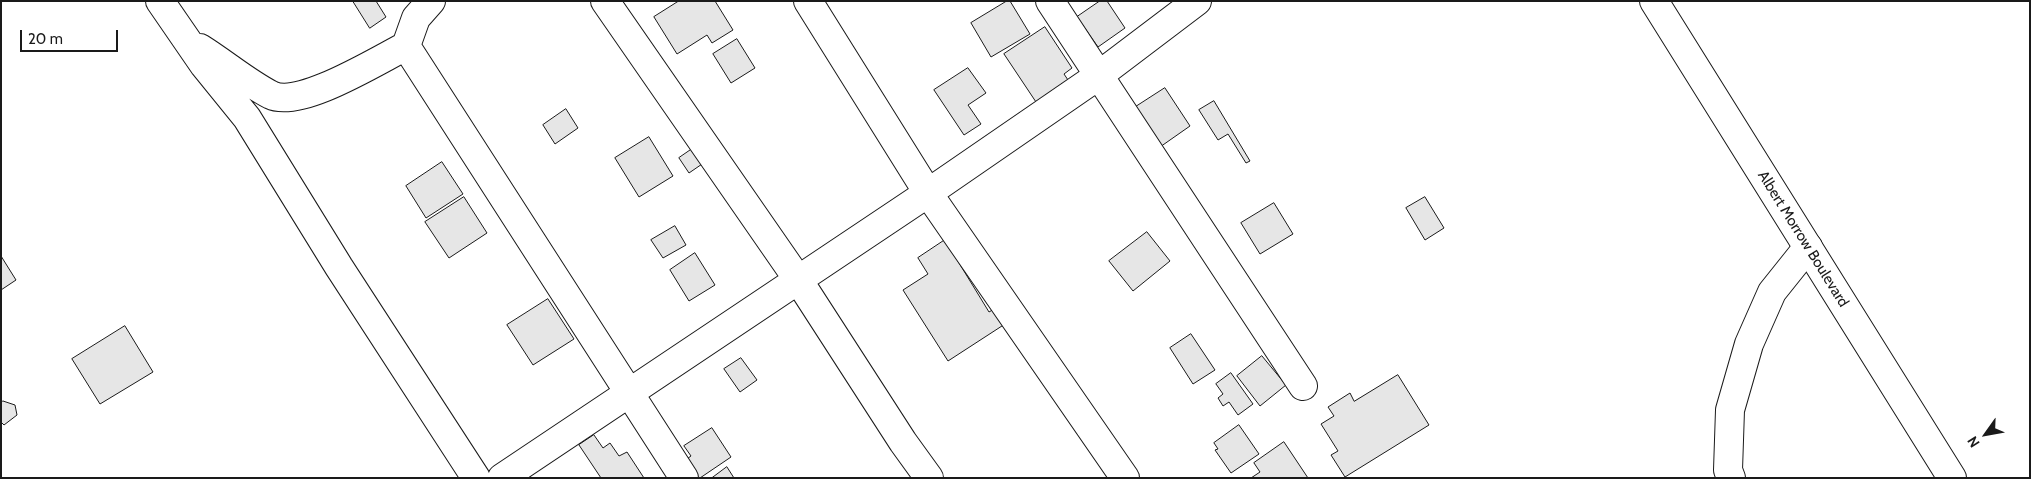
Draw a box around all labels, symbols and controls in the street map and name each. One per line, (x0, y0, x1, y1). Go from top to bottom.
scale bar (22, 20, 120, 52)
text: 20 m (28, 30, 63, 48)
street label: Albert Morrow Boulevard (1754, 168, 1852, 310)
north arrow (1961, 409, 2011, 459)
text: N (1963, 433, 1984, 451)

